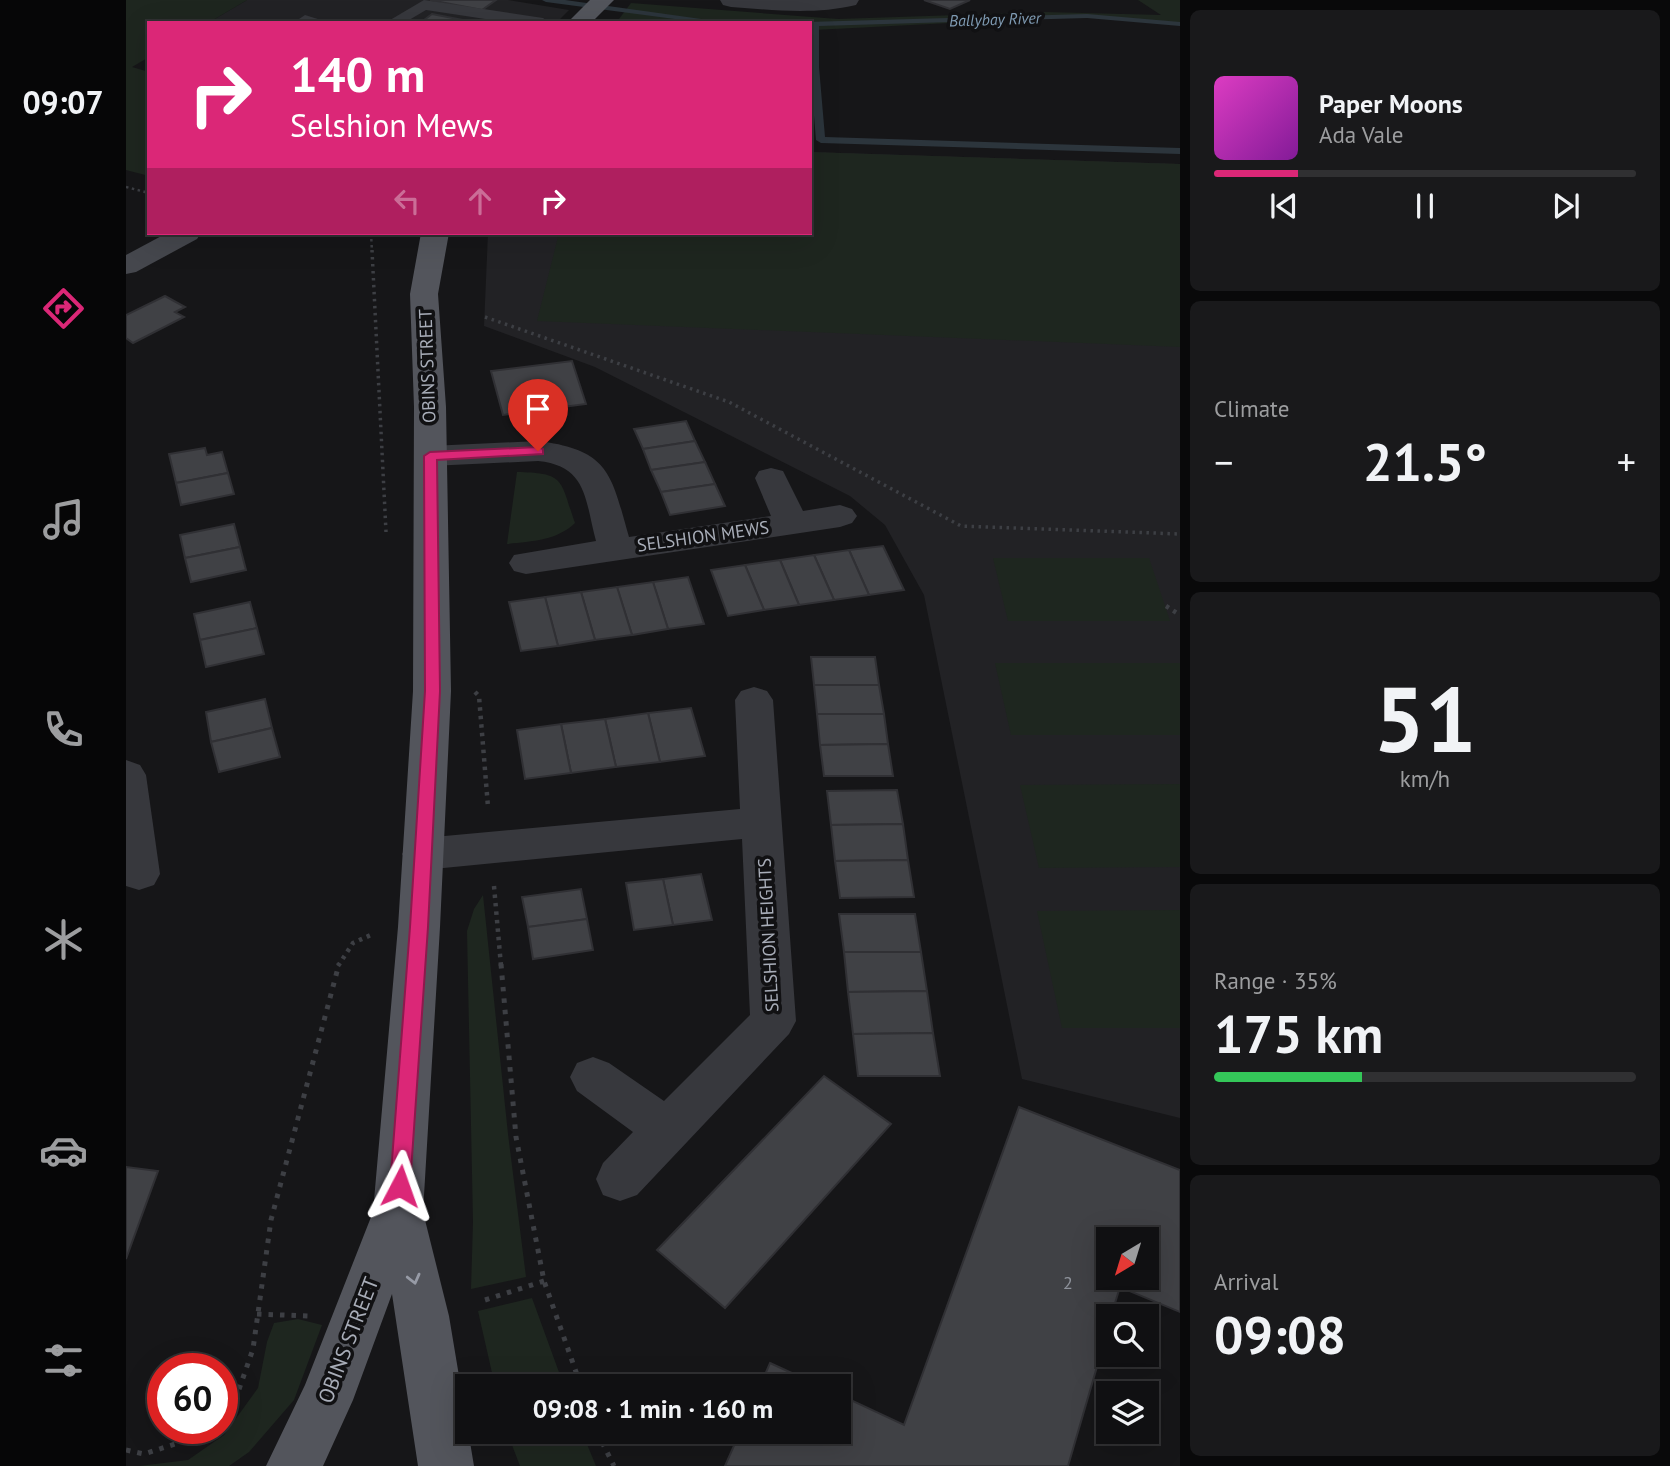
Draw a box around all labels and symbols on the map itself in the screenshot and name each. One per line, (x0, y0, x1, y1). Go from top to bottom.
water label: Ballybay River (949, 7, 1043, 31)
street label: OBINS STREET (414, 309, 440, 423)
pin (508, 379, 568, 451)
street label: SELSHION MEWS (636, 515, 770, 557)
street label: SELSHION HEIGHTS (752, 857, 784, 1013)
position arrow (363, 1149, 437, 1223)
north arrow (1096, 1227, 1158, 1290)
house number: 2 (1063, 1271, 1073, 1294)
street label: OBINS STREET (312, 1273, 385, 1407)
one-way arrow (406, 1273, 420, 1285)
speed limit sign: 60 (147, 1353, 238, 1444)

